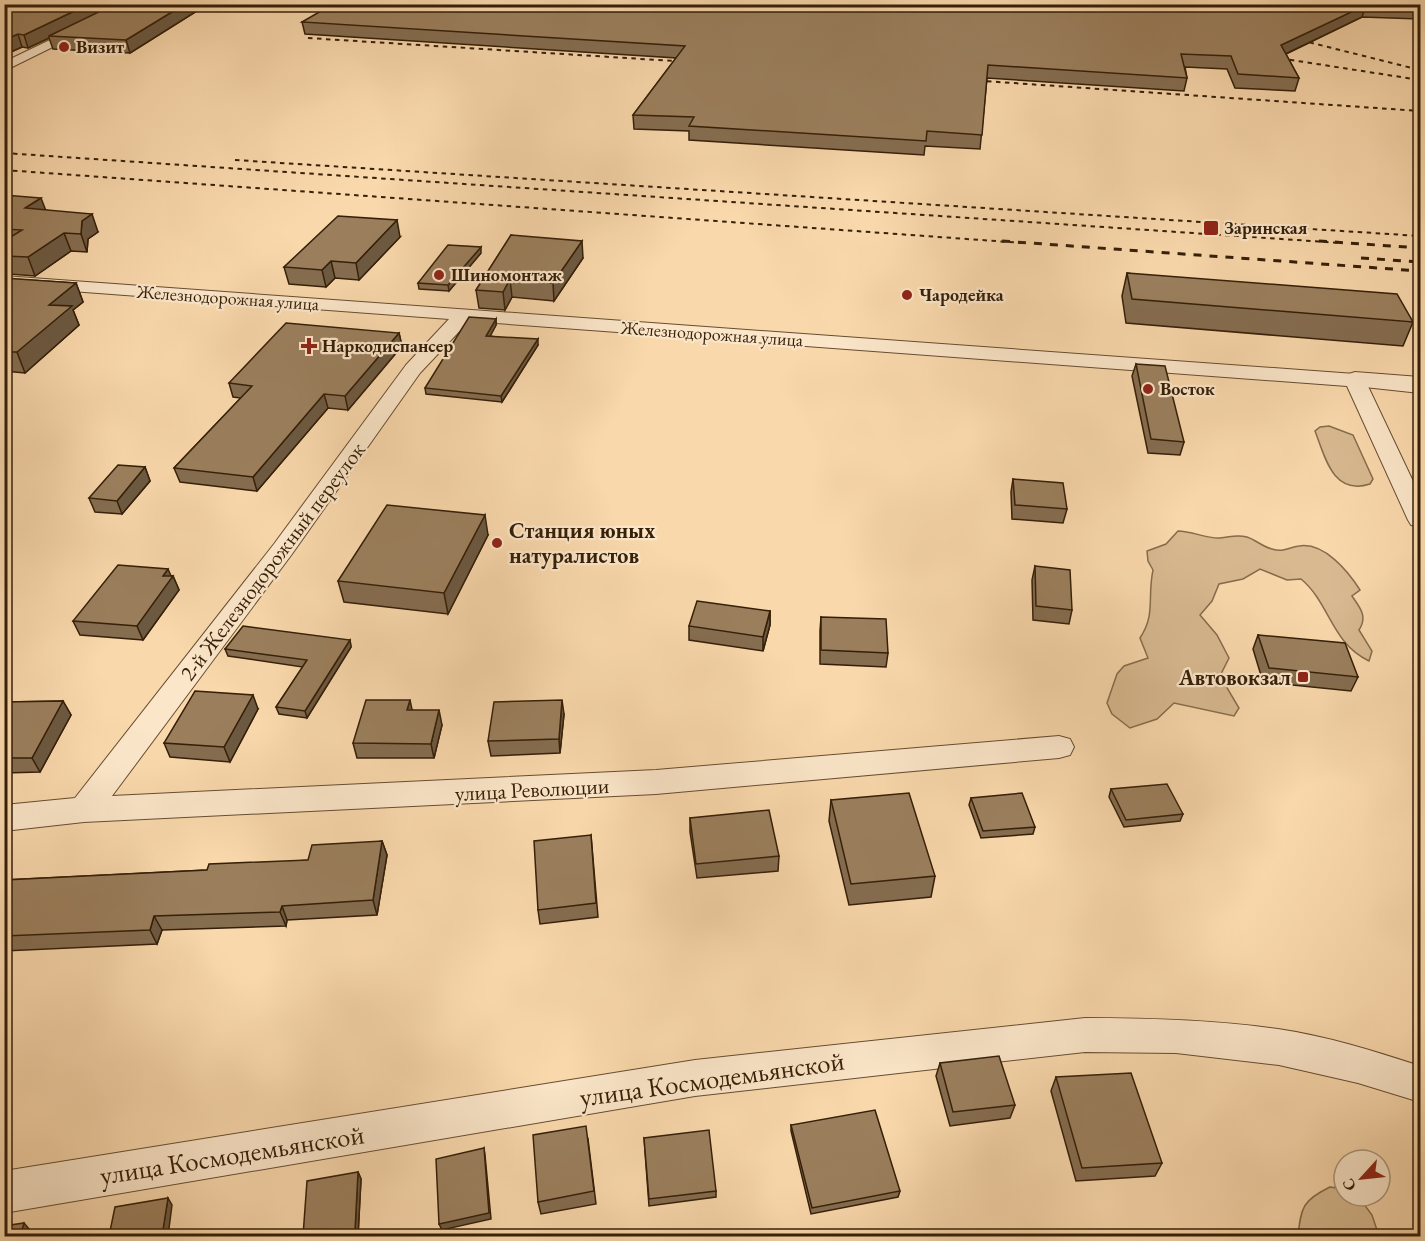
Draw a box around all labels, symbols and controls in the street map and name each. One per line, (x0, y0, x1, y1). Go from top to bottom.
place label: Визит (76, 35, 124, 58)
marker: Визит (57, 40, 71, 54)
place label: Заринская (1224, 216, 1308, 239)
marker: Заринская (1202, 219, 1220, 237)
place label: Шиномонтаж (451, 263, 562, 286)
marker: Шиномонтаж (432, 268, 446, 282)
street label: Железнодорожная улица (135, 280, 321, 315)
place label: Чародейка (919, 283, 1004, 306)
marker: Чародейка (900, 288, 914, 302)
street label: Железнодорожная улица (619, 316, 805, 351)
place label: Наркодиспансер (322, 334, 453, 357)
marker: Наркодиспансер (300, 337, 318, 355)
place label: Восток (1160, 377, 1215, 400)
marker: Восток (1141, 382, 1155, 396)
street label: 2-й Железнодорожный переулок (173, 436, 372, 686)
place label: Станция юных натуралистов (509, 516, 655, 570)
marker: Станция юных натуралистов (490, 536, 504, 550)
place label: Автовокзал (1178, 663, 1291, 692)
marker: Автовокзал (1296, 670, 1310, 684)
street label: улица Революции (454, 771, 610, 808)
street label: улица Космодемьянской (577, 1043, 847, 1114)
street label: улица Космодемьянской (97, 1116, 367, 1193)
north arrow (1332, 1148, 1392, 1208)
text: С (1337, 1175, 1361, 1194)

